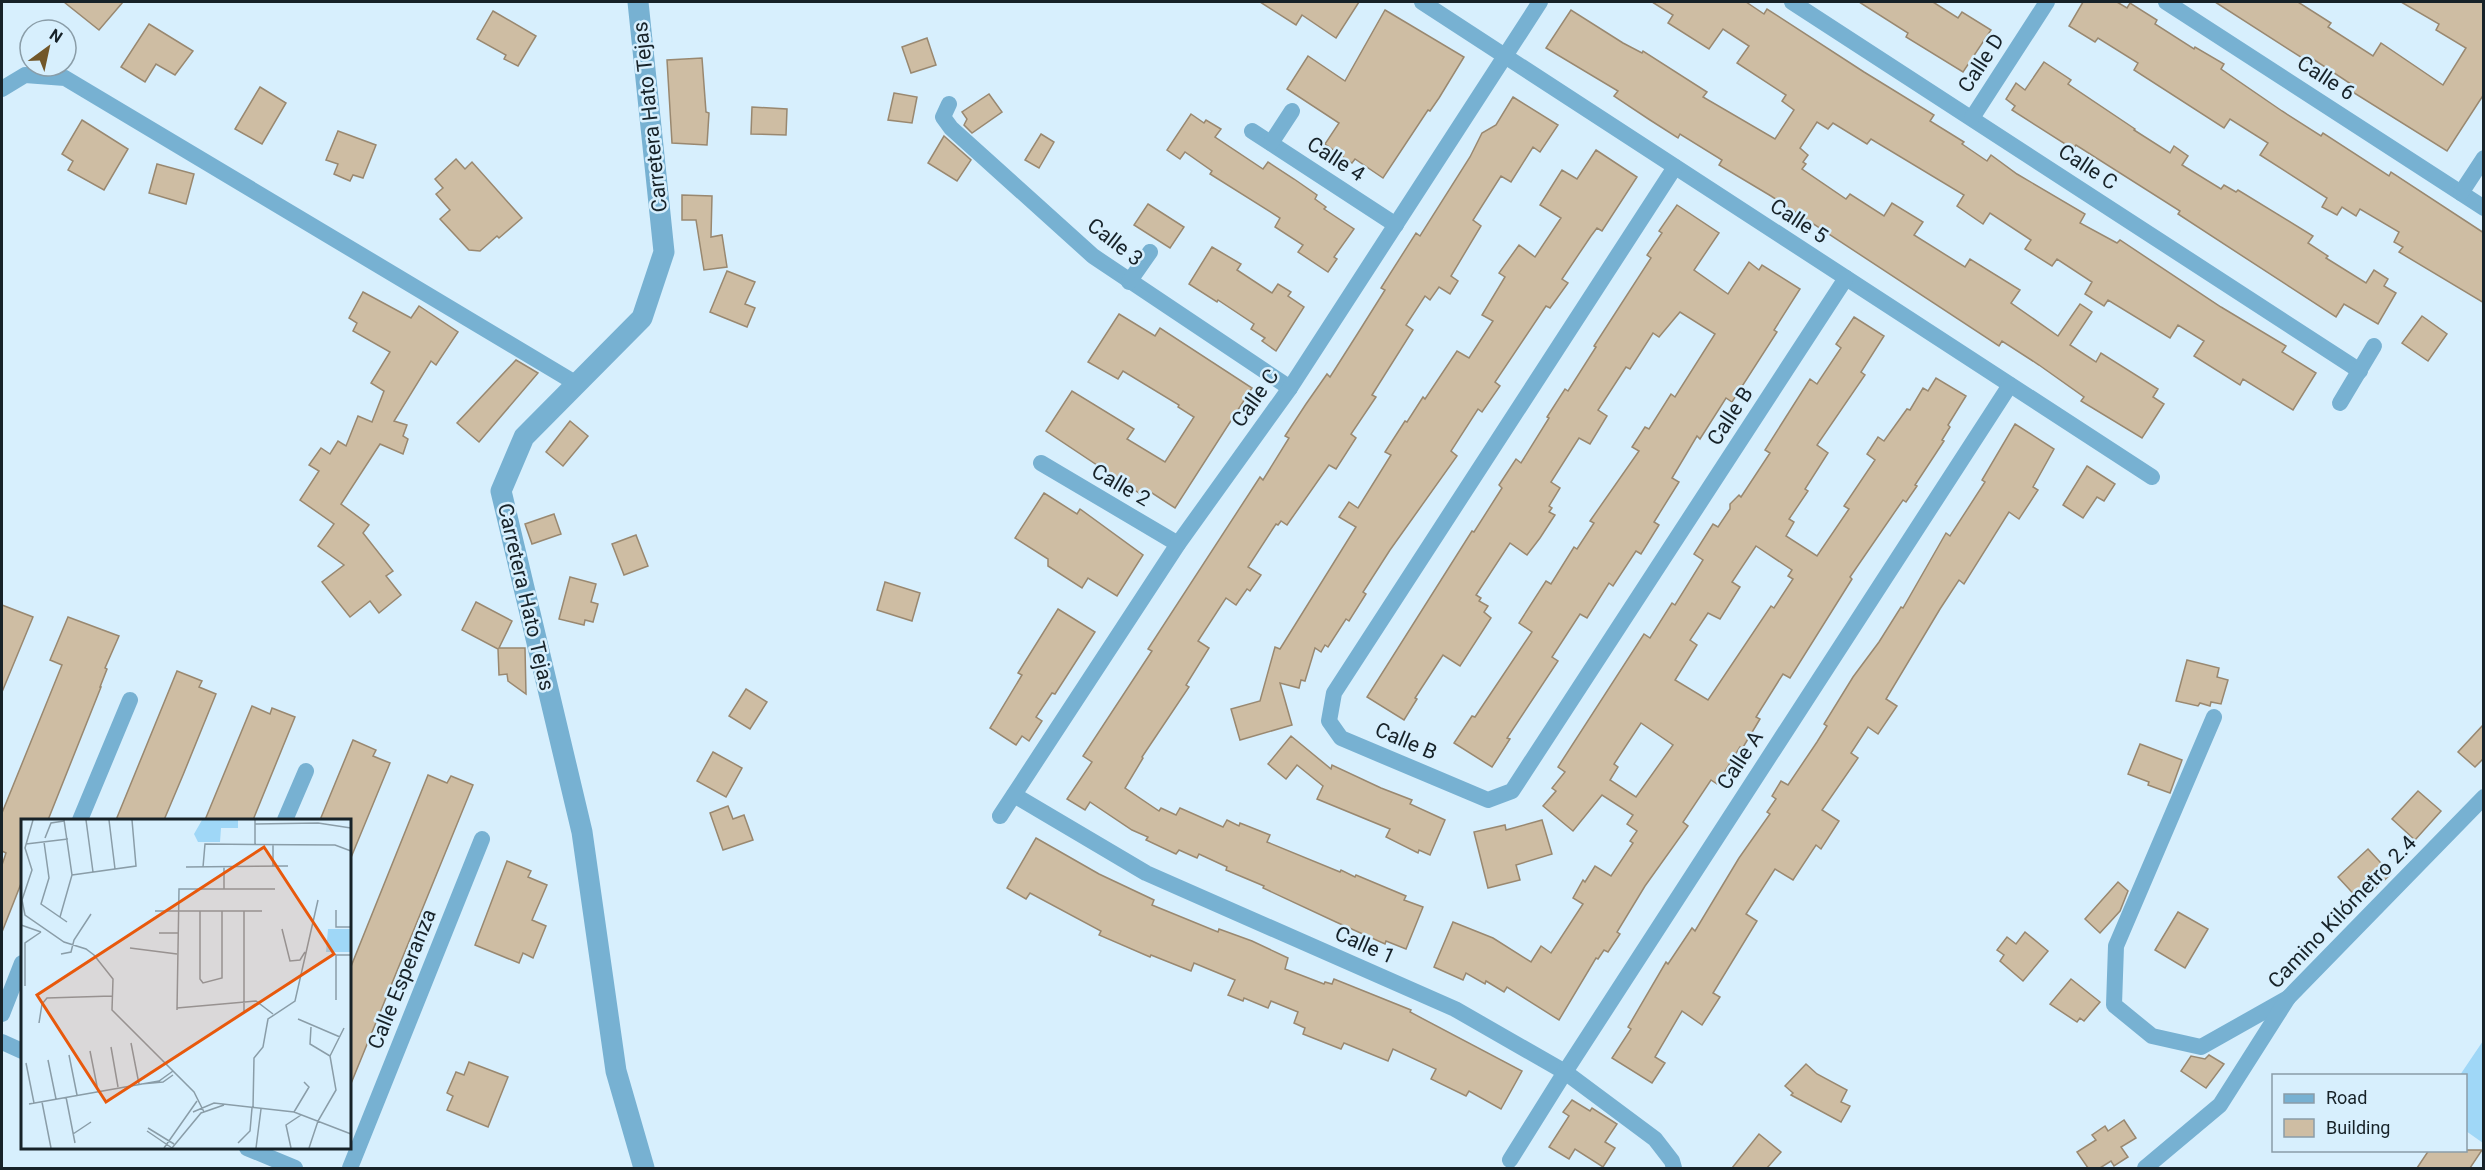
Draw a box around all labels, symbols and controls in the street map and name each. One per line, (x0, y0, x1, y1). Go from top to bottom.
north arrow (18, 18, 78, 78)
street label: Carretera Hato Tejas (628, 21, 672, 213)
text: N (46, 25, 66, 47)
street label: Calle D (1953, 29, 2009, 97)
street label: Calle 6 (2293, 51, 2359, 105)
street label: Calle 4 (1303, 132, 1369, 186)
street label: Calle C (2054, 139, 2122, 195)
street label: Calle 5 (1766, 194, 1832, 248)
street label: Calle 3 (1083, 213, 1147, 271)
street label: Calle C (1226, 364, 1284, 432)
street label: Calle B (1702, 382, 1758, 450)
street label: Calle 2 (1088, 459, 1155, 511)
street label: Carretera Hato Tejas (493, 501, 559, 693)
street label: Calle B (1372, 717, 1440, 765)
street label: Calle A (1712, 726, 1768, 794)
inset map (21, 819, 351, 1149)
street label: Camino Kilómetro 2.4 (2263, 831, 2421, 993)
street label: Calle Esperanza (363, 905, 441, 1053)
street label: Calle 1 (1331, 921, 1399, 969)
legend (2272, 1074, 2467, 1152)
text: Road (2326, 1087, 2367, 1108)
text: Building (2326, 1117, 2390, 1138)

